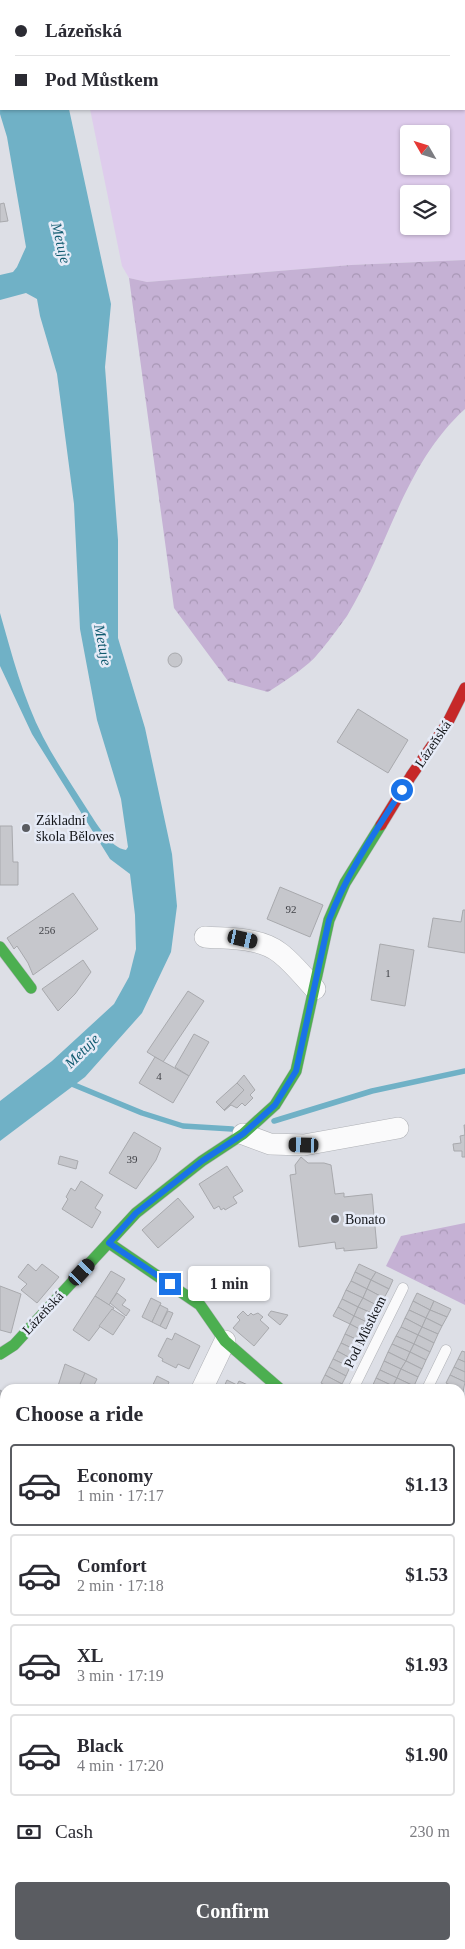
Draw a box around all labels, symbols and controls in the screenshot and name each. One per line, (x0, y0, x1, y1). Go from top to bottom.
text: Lázeňská (45, 20, 122, 41)
text: Pod Můstkem (45, 69, 158, 90)
north arrow (400, 125, 450, 175)
map controls (400, 125, 450, 235)
button: layers (400, 185, 450, 235)
water label: Metuje (48, 220, 74, 265)
water label: Metuje (91, 622, 115, 667)
street label: Lázeňská (412, 717, 454, 770)
route start (391, 779, 413, 801)
place label: Základní škola Běloves (36, 813, 114, 844)
marker: Základní škola Běloves (20, 822, 32, 834)
house number: 92 (286, 903, 297, 915)
house number: 256 (39, 924, 56, 936)
car (226, 928, 259, 950)
house number: 1 (385, 967, 391, 979)
water label: Metuje (61, 1030, 103, 1072)
house number: 4 (156, 1070, 162, 1082)
car (288, 1137, 319, 1153)
house number: 39 (127, 1153, 138, 1165)
place label: Bonato (345, 1212, 385, 1227)
marker: Bonato (329, 1213, 341, 1225)
car (66, 1256, 97, 1288)
callout: 1 min (188, 1266, 270, 1302)
route end (159, 1273, 181, 1295)
text: 1 min (210, 1275, 248, 1292)
street label: Lázeňská (19, 1288, 67, 1337)
street label: Pod Můstkem (341, 1293, 389, 1370)
text: Choose a ride (15, 1401, 143, 1426)
icon: car (17, 1463, 62, 1508)
text: Economy (77, 1465, 153, 1486)
text: $1.13 (405, 1474, 448, 1495)
text: 1 min · 17:17 (77, 1487, 164, 1504)
icon: car (17, 1553, 62, 1598)
text: Comfort (77, 1555, 147, 1576)
text: $1.53 (405, 1564, 448, 1585)
text: 2 min · 17:18 (77, 1577, 164, 1594)
icon: car (17, 1643, 62, 1688)
text: XL (77, 1645, 103, 1666)
text: $1.93 (405, 1654, 448, 1675)
text: 3 min · 17:19 (77, 1667, 164, 1684)
icon: car (17, 1733, 62, 1778)
text: Black (77, 1735, 123, 1756)
text: $1.90 (405, 1744, 448, 1765)
text: 4 min · 17:20 (77, 1757, 164, 1774)
icon: cash (15, 1818, 43, 1846)
text: Cash (55, 1821, 93, 1842)
text: 230 m (410, 1823, 450, 1840)
button: Confirm (15, 1882, 450, 1940)

